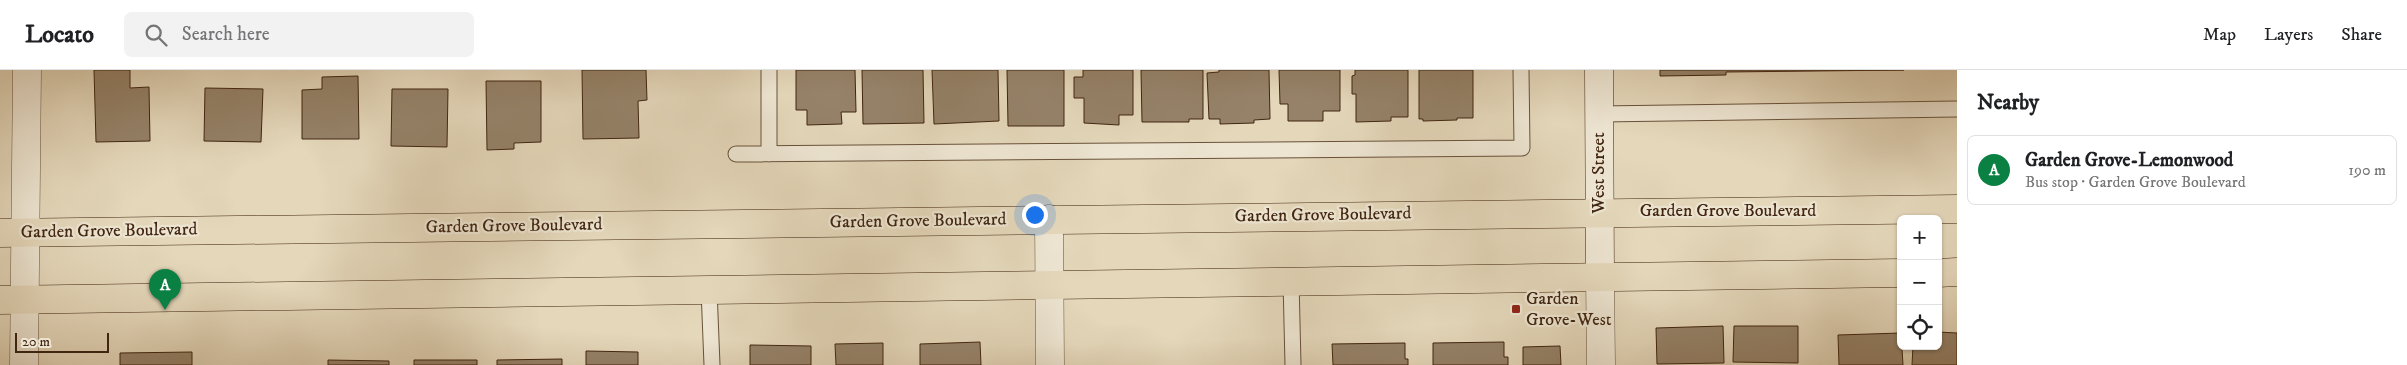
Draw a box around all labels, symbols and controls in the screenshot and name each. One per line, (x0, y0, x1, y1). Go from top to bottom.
search box (124, 12, 474, 57)
text: Locato (25, 20, 94, 50)
icon: search (142, 21, 170, 49)
text: Search here (182, 23, 270, 46)
text: Map (2203, 24, 2236, 46)
text: Layers (2264, 24, 2313, 46)
text: Share (2341, 24, 2382, 46)
text: Nearby (1977, 90, 2039, 116)
street label: West Street (1588, 132, 1610, 215)
text: Garden Grove-Lemonwood (2025, 149, 2233, 172)
text: A (1989, 160, 1999, 180)
text: 190 m (2348, 160, 2386, 180)
text: Bus stop · Garden Grove Boulevard (2025, 172, 2246, 192)
street label: Garden Grove Boulevard (1640, 200, 1816, 222)
your location (1022, 202, 1048, 228)
street label: Garden Grove Boulevard (1235, 202, 1411, 228)
street label: Garden Grove Boulevard (830, 208, 1006, 234)
street label: Garden Grove Boulevard (426, 213, 602, 239)
map controls (1897, 215, 1942, 350)
button: + (1897, 215, 1942, 260)
street label: Garden Grove Boulevard (21, 218, 197, 244)
button: − (1897, 260, 1942, 305)
pin: A (149, 269, 181, 310)
place label: Garden Grove-West (1526, 288, 1612, 331)
marker: Garden Grove-West (1510, 303, 1522, 315)
button: locate (1897, 305, 1942, 350)
scale bar (15, 330, 109, 353)
text: 20 m (22, 333, 50, 351)

